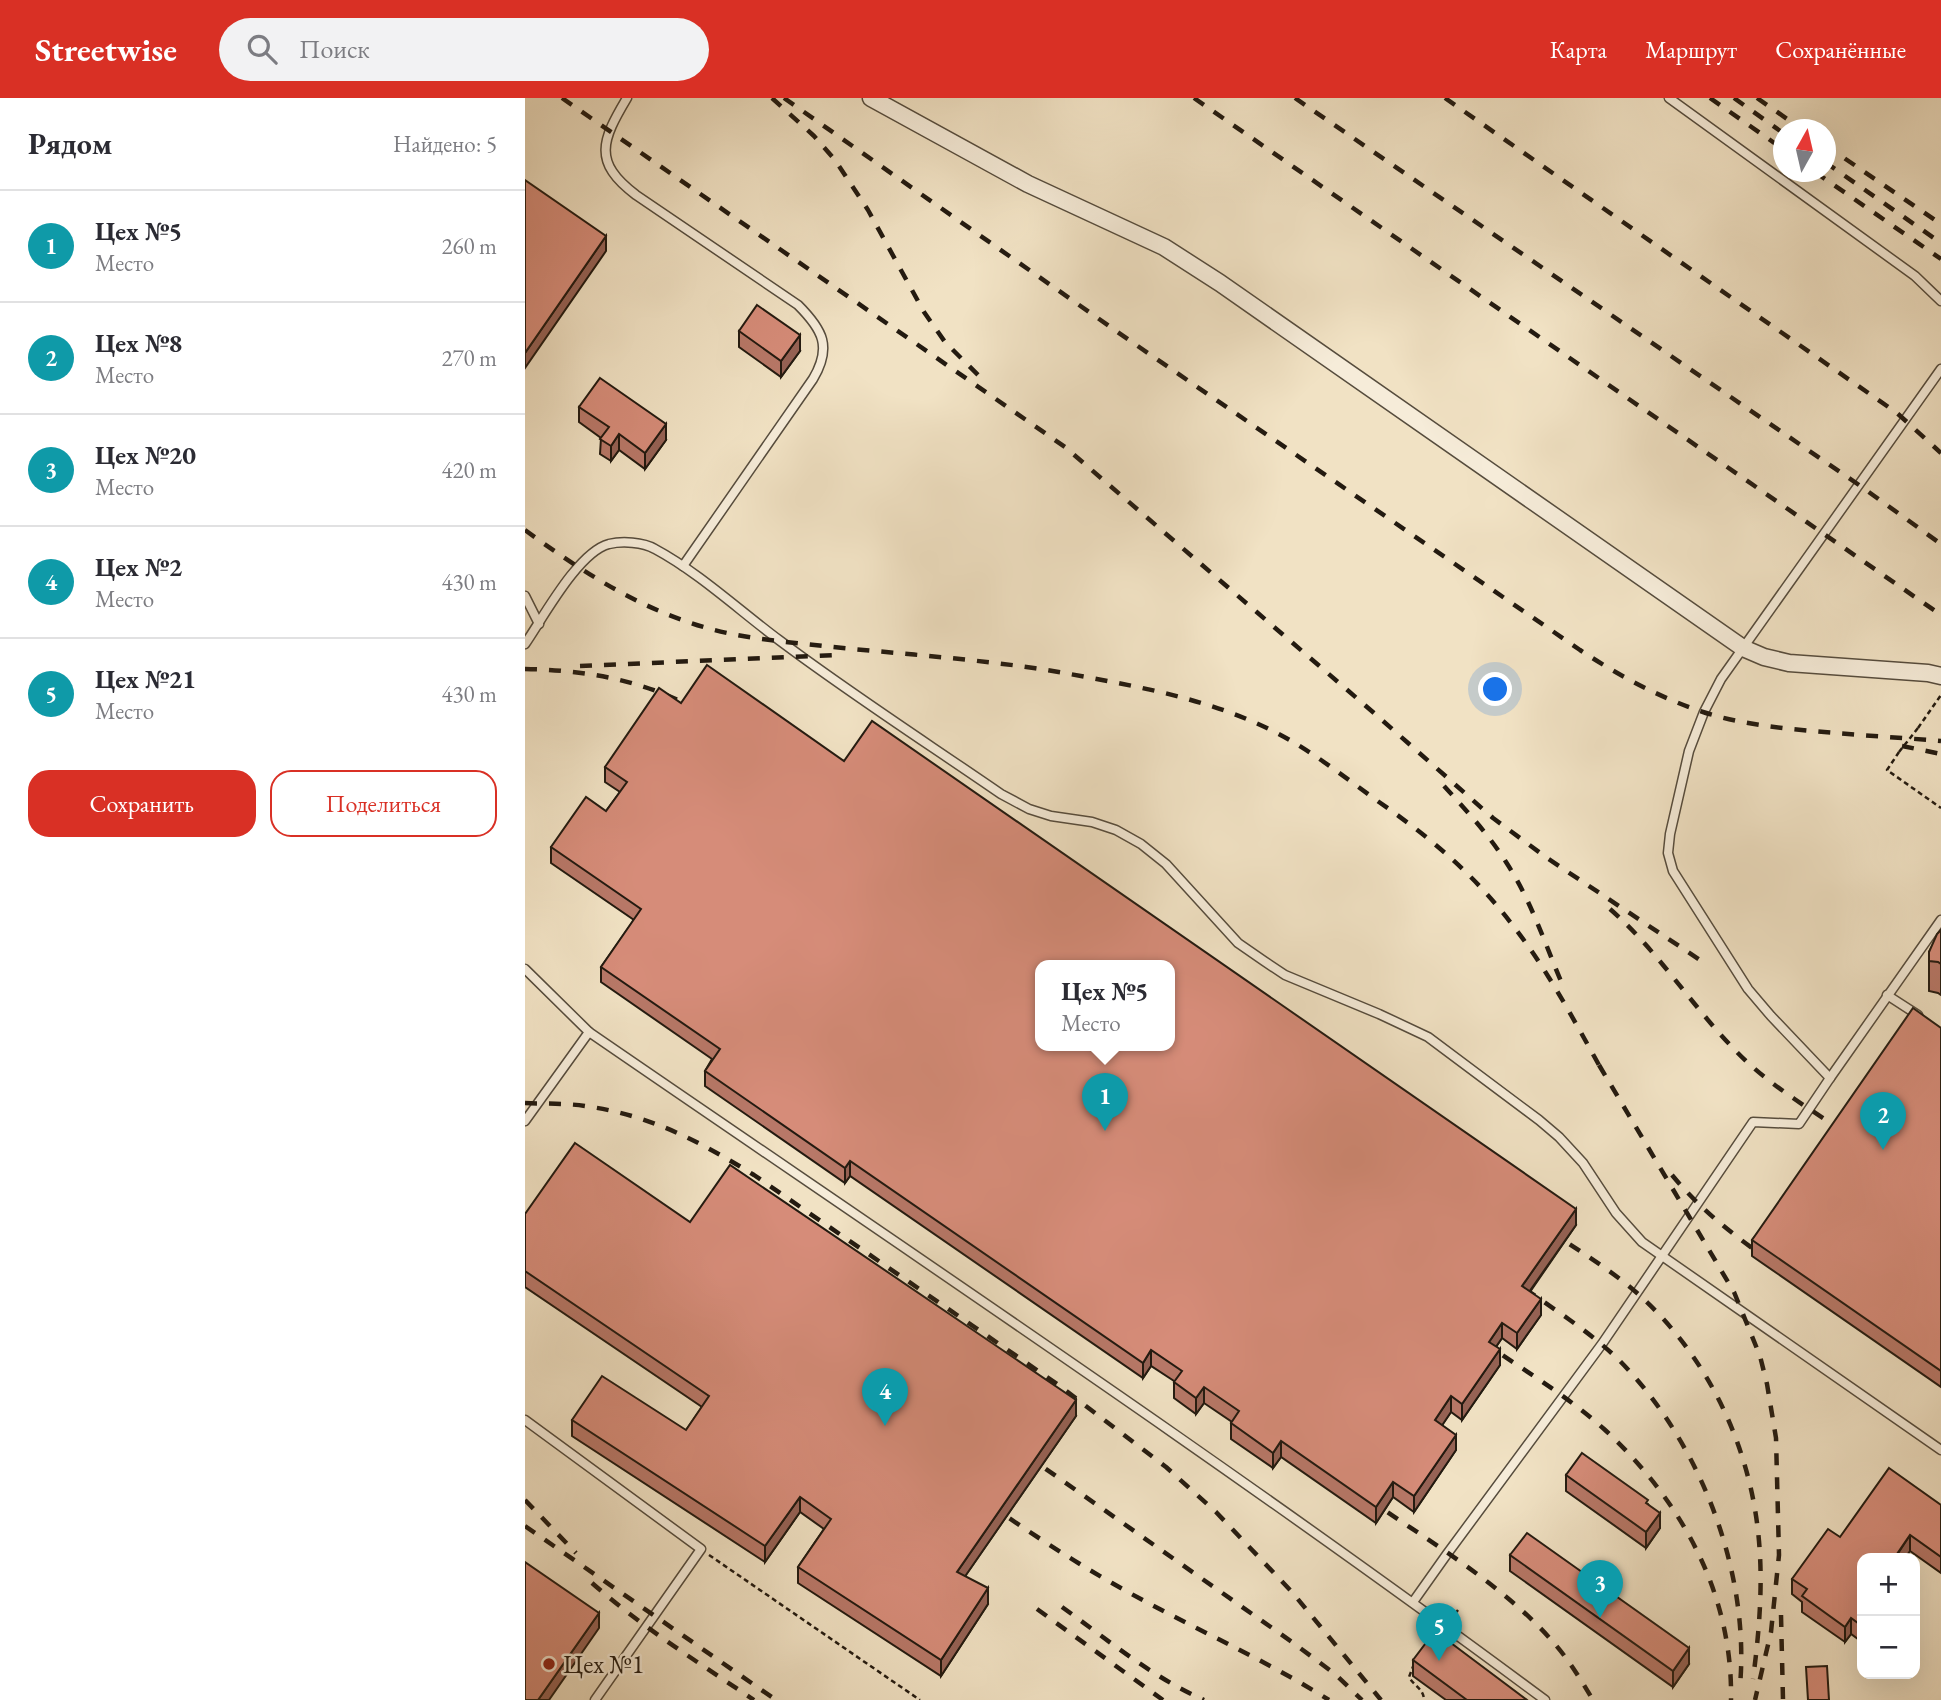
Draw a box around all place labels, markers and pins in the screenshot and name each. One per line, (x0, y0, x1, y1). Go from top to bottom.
pin: 1 (1082, 1073, 1128, 1131)
pin: 2 (1860, 1092, 1906, 1150)
pin: 4 (862, 1368, 908, 1426)
pin: 3 (1577, 1560, 1623, 1618)
pin: 5 (1416, 1603, 1462, 1661)
place label: Цех №1 (563, 1647, 644, 1681)
marker: Цех №1 (541, 1656, 557, 1672)

